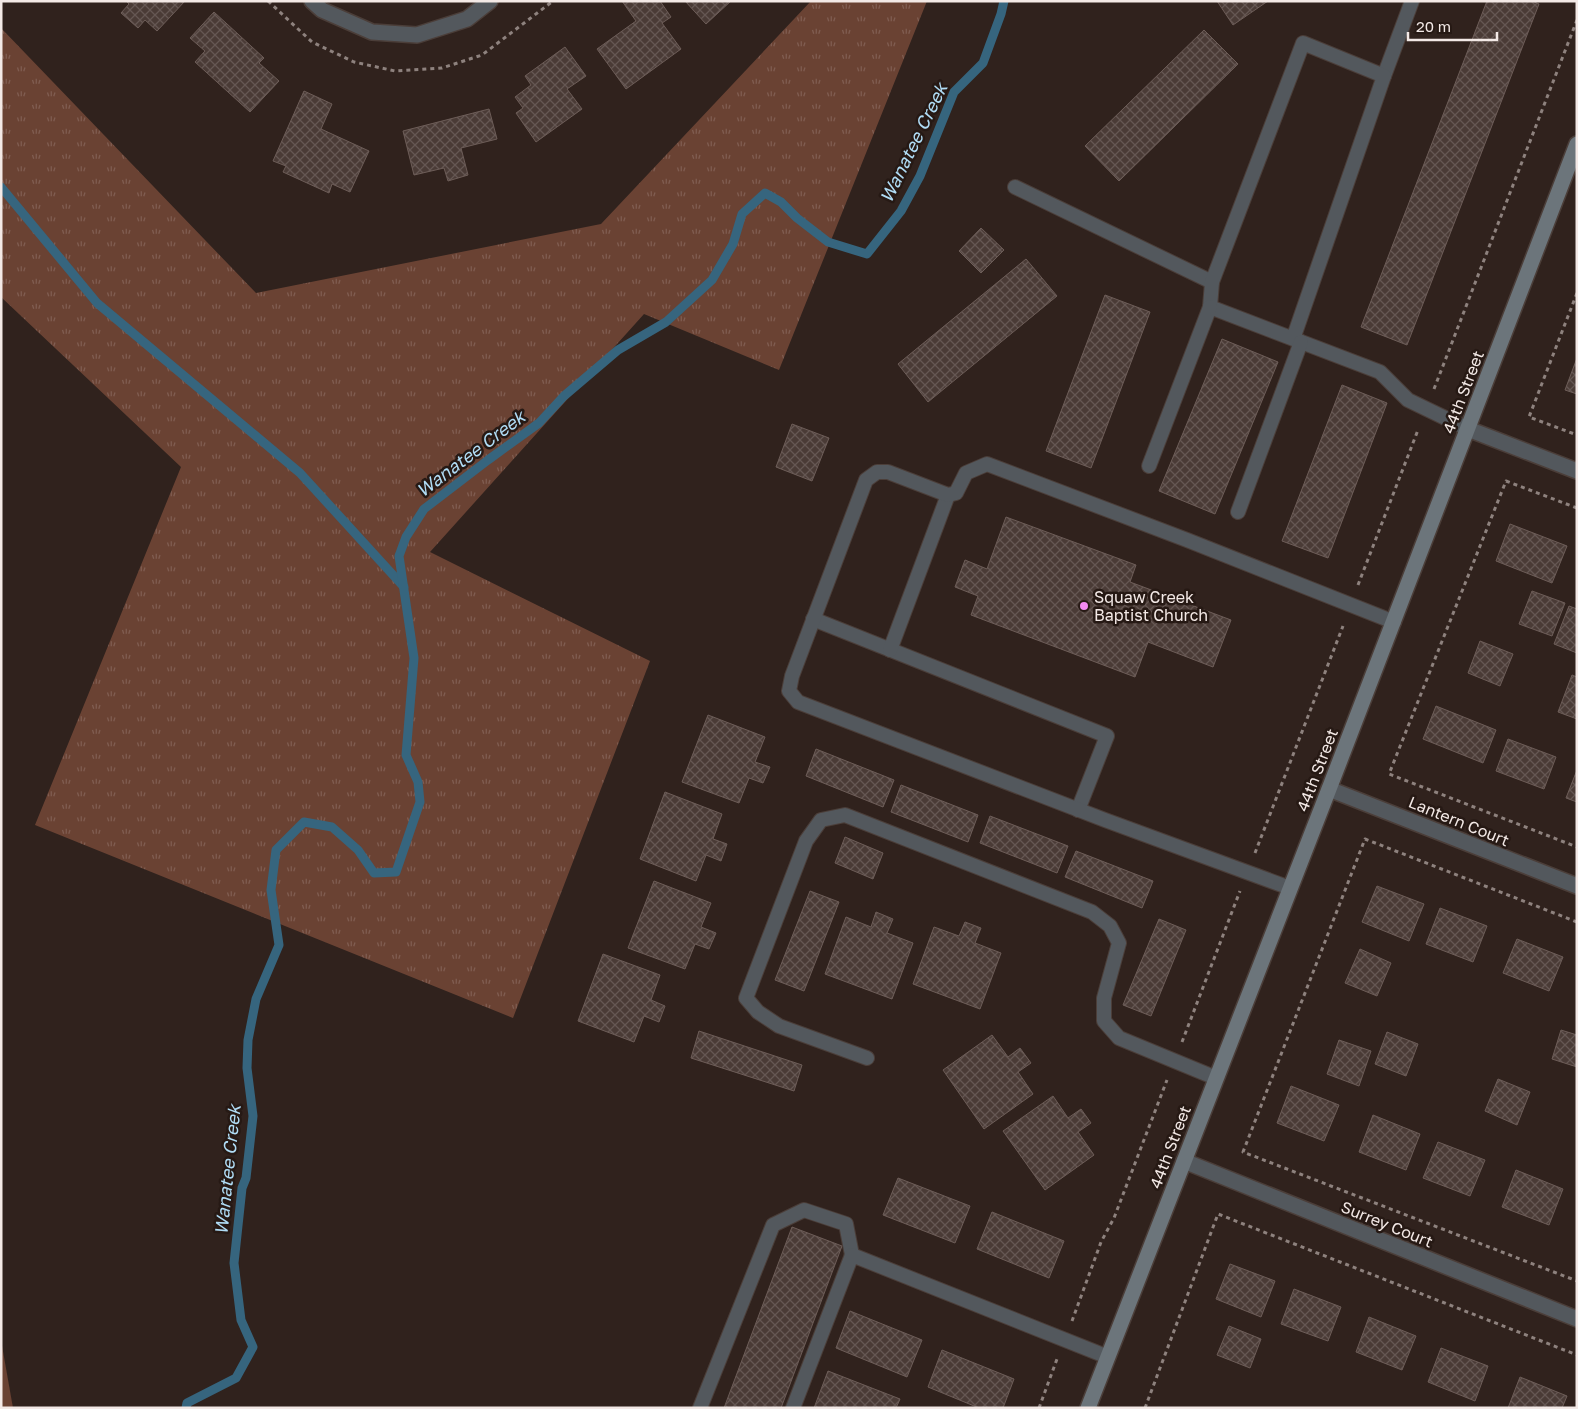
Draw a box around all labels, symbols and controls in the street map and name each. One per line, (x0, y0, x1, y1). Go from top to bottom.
scale bar (1408, 10, 1497, 42)
text: 20 m (1416, 17, 1451, 35)
water label: Wanatee Creek (875, 77, 952, 206)
street label: 44th Street (1438, 348, 1488, 436)
water label: Wanatee Creek (412, 404, 531, 501)
place label: Squaw Creek Baptist Church (1094, 587, 1208, 625)
marker: Squaw Creek Baptist Church (1078, 600, 1090, 612)
street label: 44th Street (1292, 726, 1342, 814)
street label: Lantern Court (1406, 792, 1512, 850)
water label: Wanatee Creek (209, 1102, 245, 1236)
street label: 44th Street (1145, 1103, 1195, 1191)
street label: Surrey Court (1338, 1197, 1436, 1251)

